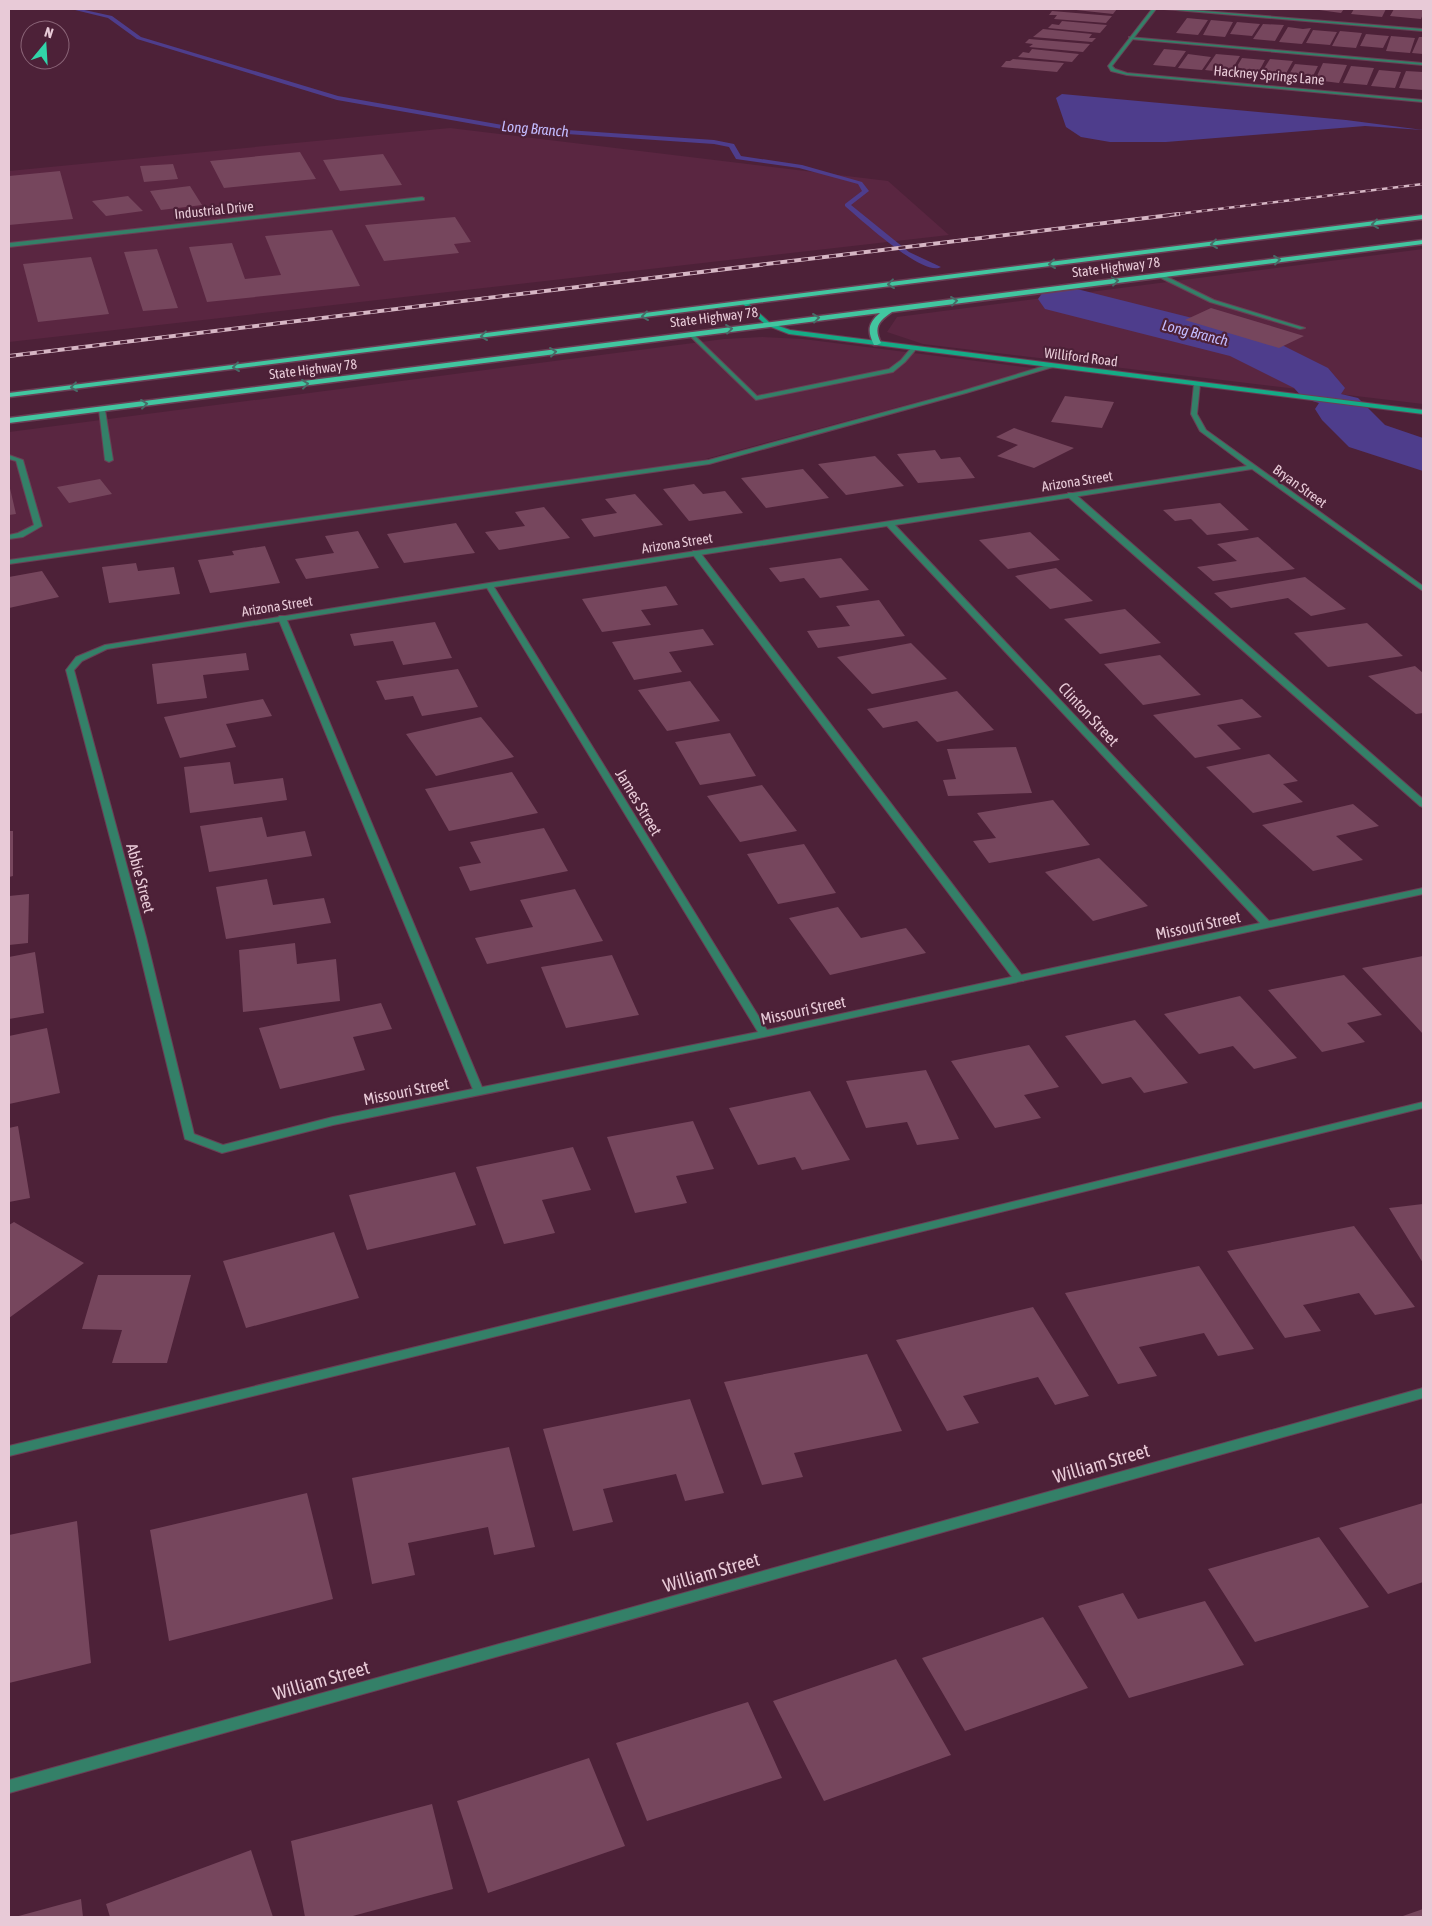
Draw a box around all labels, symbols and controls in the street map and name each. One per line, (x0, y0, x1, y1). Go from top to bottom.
north arrow (20, 20, 70, 70)
text: N (43, 24, 55, 42)
street label: Hackney Springs Lane (1213, 62, 1325, 88)
water label: Long Branch (501, 117, 569, 140)
street label: Industrial Drive (174, 198, 254, 222)
one-way arrow (1371, 218, 1379, 228)
one-way arrow (1209, 238, 1217, 249)
street label: State Highway 78 (1071, 254, 1161, 280)
one-way arrow (1272, 256, 1281, 266)
one-way arrow (1048, 258, 1056, 269)
one-way arrow (1112, 276, 1120, 287)
one-way arrow (887, 279, 896, 289)
one-way arrow (951, 296, 959, 307)
street label: State Highway 78 (669, 304, 759, 330)
one-way arrow (641, 310, 649, 320)
one-way arrow (812, 313, 820, 324)
water label: Long Branch (1160, 316, 1230, 349)
one-way arrow (726, 324, 734, 335)
one-way arrow (479, 330, 487, 341)
street label: Williford Road (1043, 345, 1119, 369)
one-way arrow (549, 347, 557, 358)
street label: State Highway 78 (268, 356, 358, 382)
one-way arrow (231, 361, 239, 372)
one-way arrow (302, 379, 310, 390)
one-way arrow (70, 381, 78, 392)
one-way arrow (140, 399, 148, 410)
street label: Bryan Street (1270, 461, 1330, 511)
street label: Arizona Street (1040, 467, 1114, 495)
street label: Arizona Street (640, 529, 714, 557)
street label: Arizona Street (240, 592, 314, 620)
street label: Clinton Street (1055, 679, 1123, 750)
street label: James Street (612, 766, 666, 839)
street label: Abbie Street (123, 841, 159, 915)
street label: Missouri Street (1154, 907, 1243, 943)
street label: Missouri Street (759, 992, 848, 1028)
street label: Missouri Street (362, 1074, 451, 1108)
street label: William Street (1050, 1439, 1152, 1487)
street label: William Street (660, 1548, 762, 1596)
street label: William Street (270, 1656, 372, 1704)

